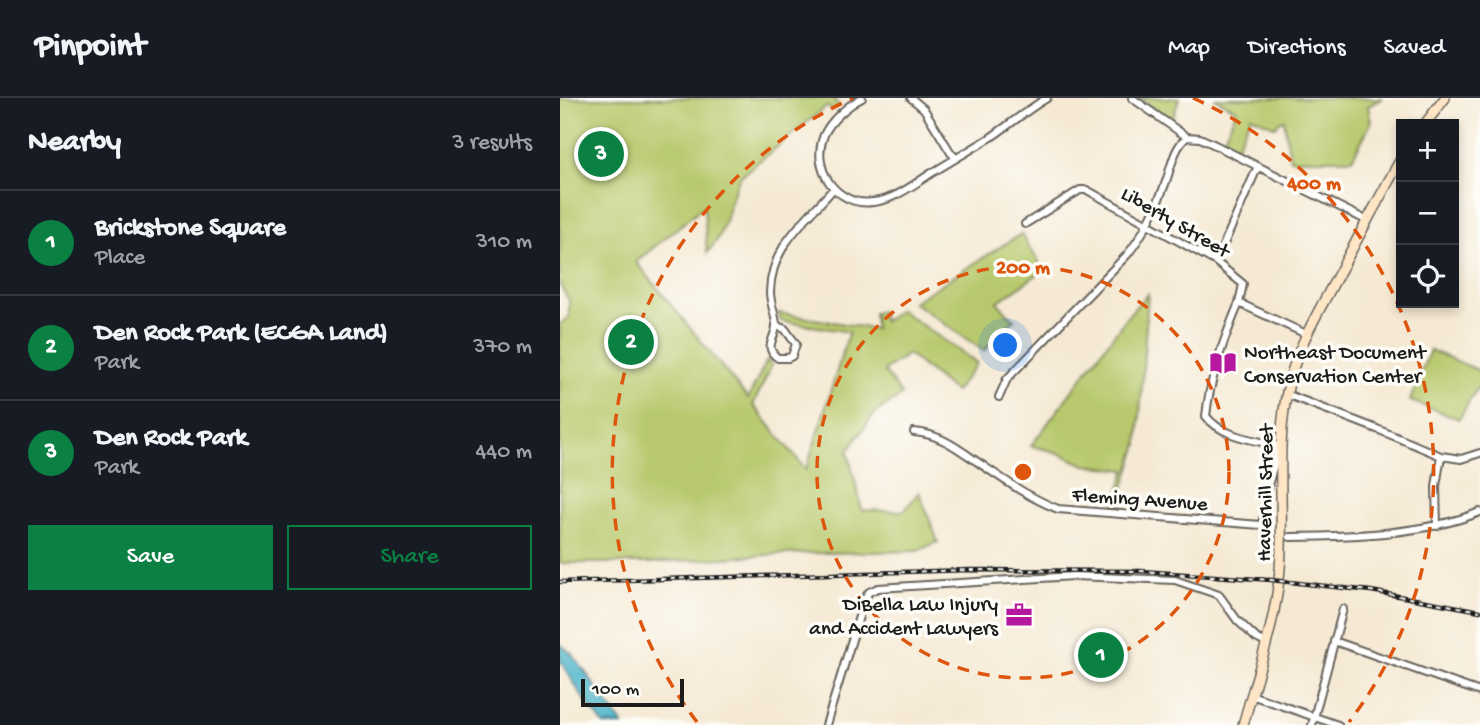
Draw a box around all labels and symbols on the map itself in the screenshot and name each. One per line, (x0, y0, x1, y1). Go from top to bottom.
pin: 3 (578, 128, 624, 180)
text: 400 m (1286, 173, 1341, 198)
street label: Liberty Street (1115, 183, 1235, 266)
text: 200 m (996, 257, 1050, 282)
pin: 2 (608, 316, 654, 368)
your location (988, 328, 1022, 362)
place label: Northeast Document Conservation Center (1244, 342, 1428, 391)
library icon: Northeast Document Conservation Center (1208, 348, 1238, 378)
street label: Haverhill Street (1254, 422, 1281, 562)
centre of rings (1011, 460, 1035, 484)
street label: Fleming Avenue (1070, 484, 1209, 519)
place label: DiBella Law Injury and Accident Lawyers (809, 594, 999, 643)
office icon: DiBella Law Injury and Accident Lawyers (1004, 600, 1034, 630)
pin: 1 (1078, 629, 1124, 681)
scale bar (581, 676, 684, 708)

